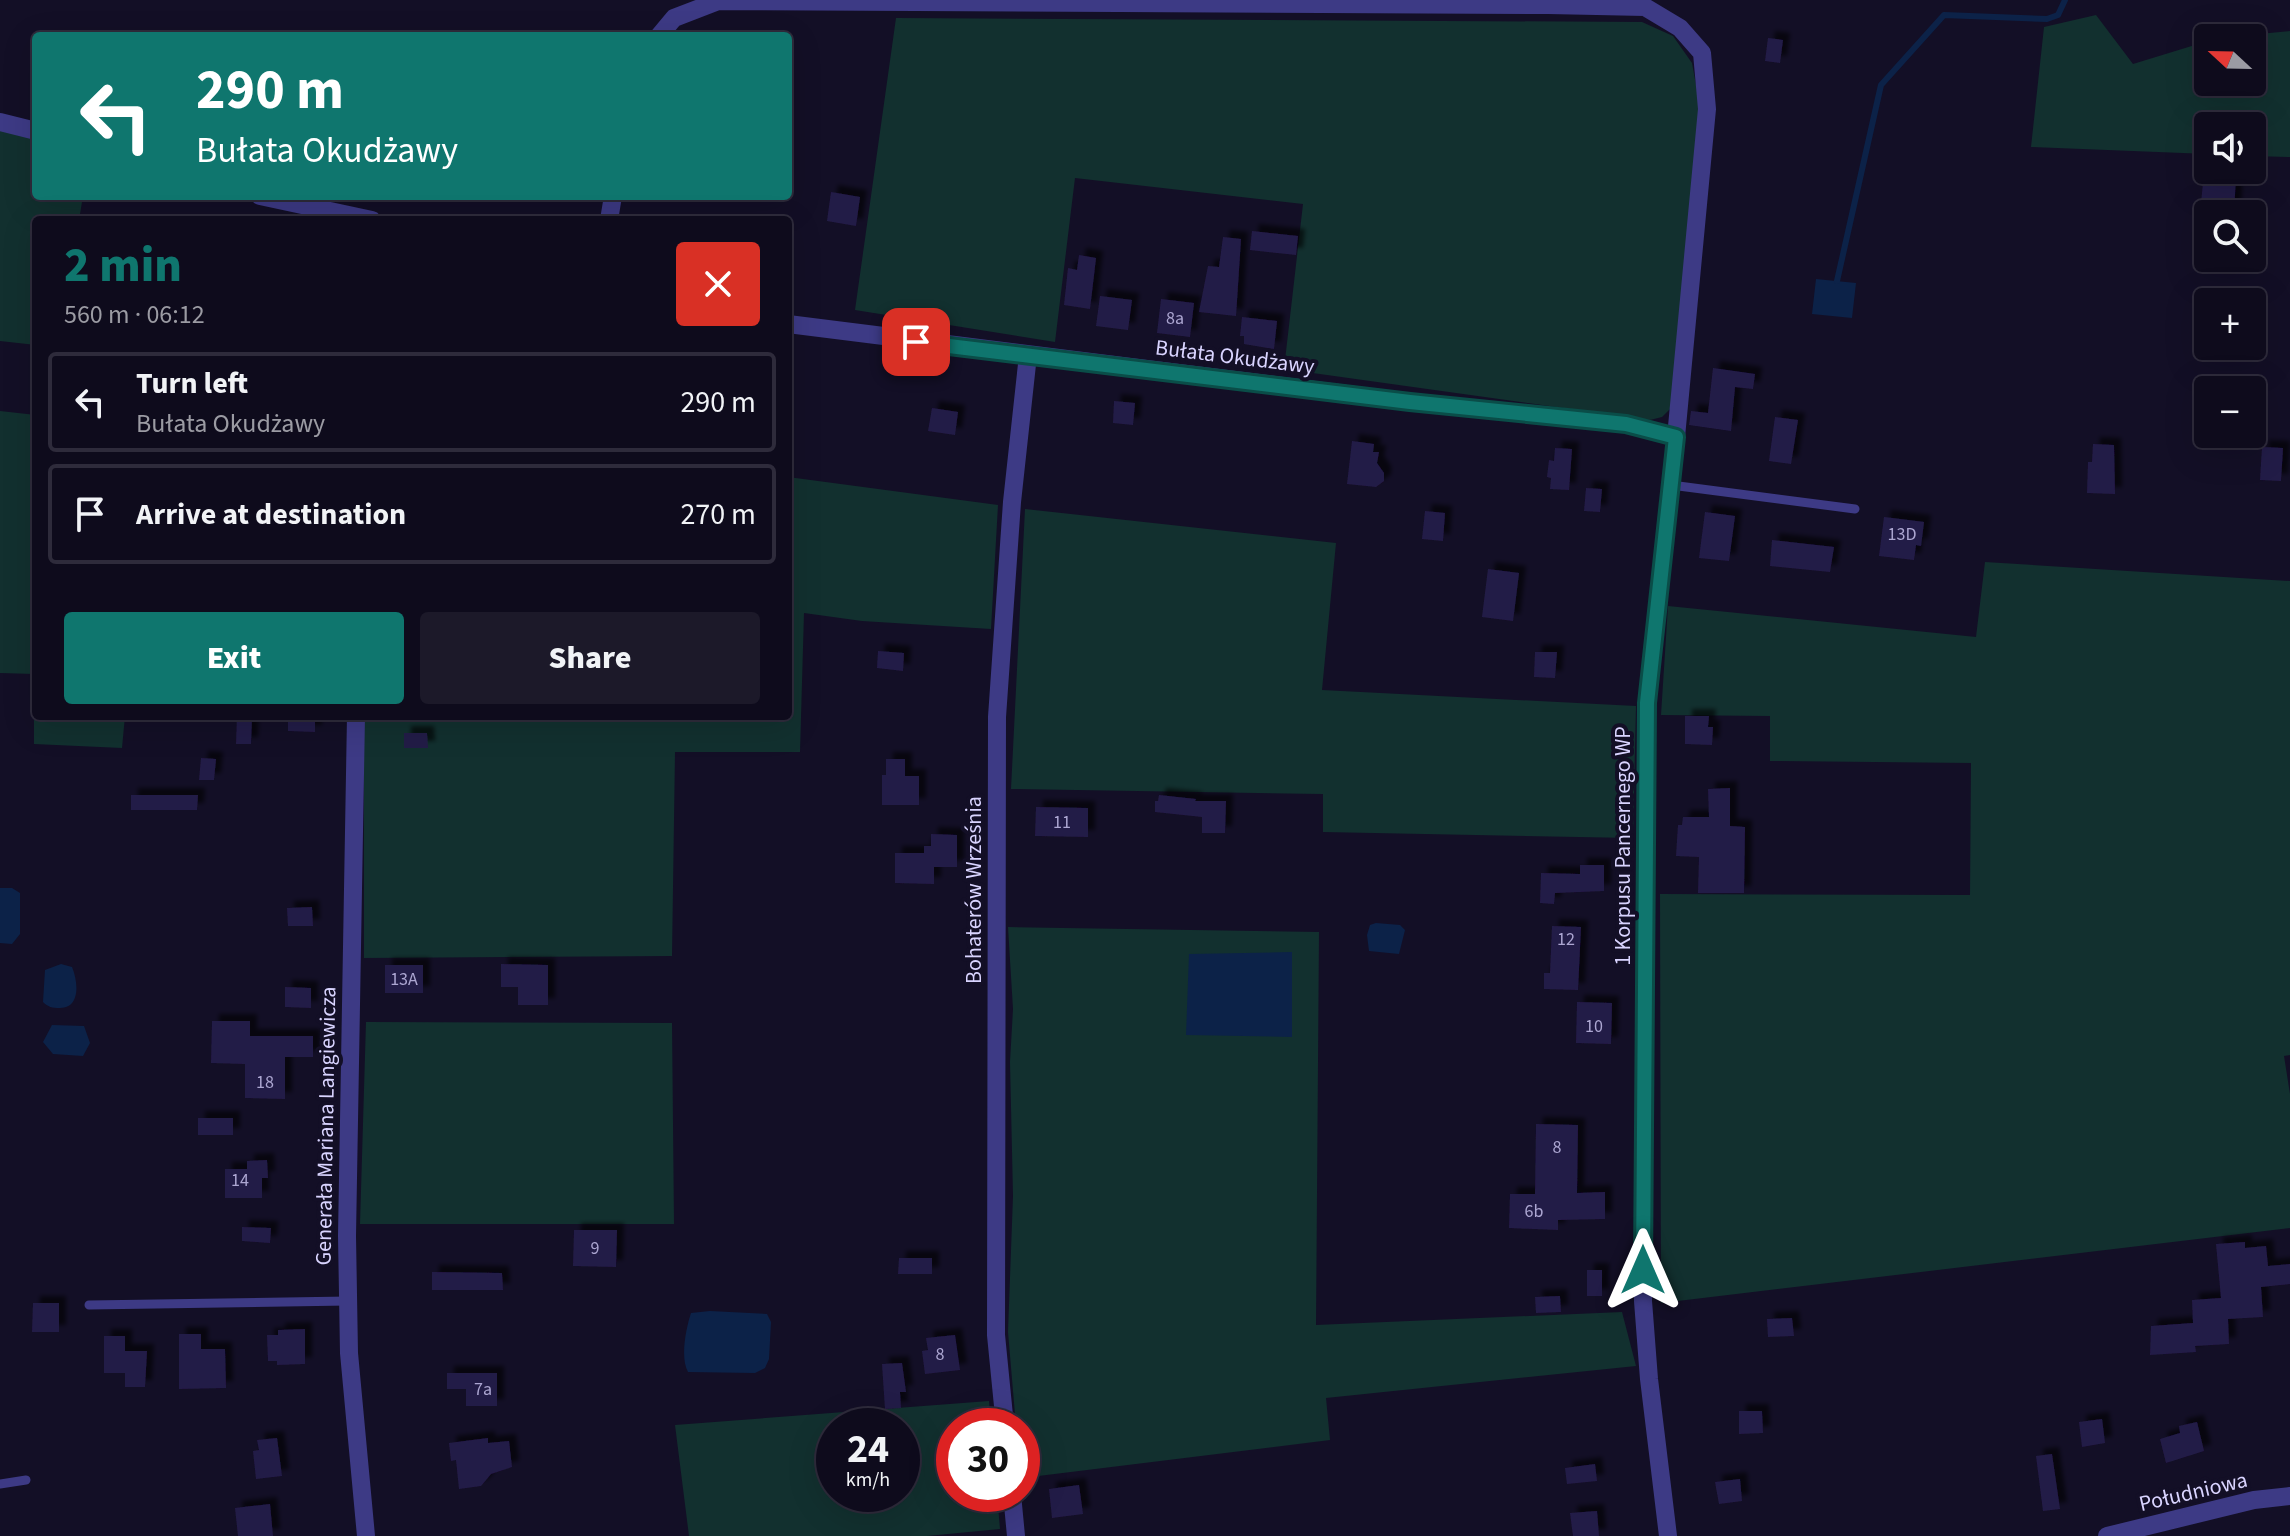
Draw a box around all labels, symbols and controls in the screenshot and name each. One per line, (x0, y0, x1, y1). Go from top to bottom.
north arrow (2194, 24, 2266, 96)
map controls (2194, 24, 2266, 448)
text: 290 m (196, 51, 344, 130)
icon: left (64, 64, 168, 168)
button: sound (2194, 112, 2266, 184)
text: Bułata Okudżawy (196, 125, 458, 176)
button: search (2194, 200, 2266, 272)
text: 2 min (64, 232, 182, 300)
button: close (676, 242, 760, 326)
button: + (2194, 288, 2266, 360)
text: 560 m · 06:12 (64, 296, 205, 333)
house number: 8a (1166, 306, 1184, 331)
pin (882, 308, 950, 376)
icon: arrive (894, 320, 938, 364)
street label: Bułata Okudżawy (1153, 331, 1317, 383)
text: Turn left (136, 362, 248, 405)
button: − (2194, 376, 2266, 448)
icon: left (68, 380, 112, 424)
text: 290 m (680, 381, 756, 424)
text: Bułata Okudżawy (136, 405, 325, 442)
icon: arrive (68, 492, 112, 536)
text: Arrive at destination (136, 493, 406, 536)
text: 270 m (680, 493, 756, 536)
house number: 13D (1888, 522, 1916, 547)
button: Exit (64, 612, 404, 704)
button: Share (420, 612, 760, 704)
street label: 1 Korpusu Pancernego WP (1607, 726, 1639, 966)
street label: Bohaterów Września (958, 796, 990, 984)
house number: 11 (1053, 810, 1071, 835)
house number: 12 (1557, 927, 1575, 952)
house number: 13A (390, 967, 418, 992)
street label: Generała Mariana Langiewicza (308, 986, 344, 1266)
house number: 10 (1585, 1014, 1603, 1039)
house number: 18 (256, 1070, 274, 1095)
house number: 8 (1553, 1135, 1562, 1160)
house number: 14 (231, 1168, 249, 1193)
house number: 6b (1525, 1199, 1543, 1224)
position arrow (1601, 1228, 1685, 1312)
house number: 9 (591, 1236, 600, 1261)
house number: 8 (936, 1342, 945, 1367)
house number: 7a (474, 1377, 492, 1402)
speed limit sign: 30 (936, 1408, 1040, 1512)
text: 24 (847, 1421, 889, 1478)
street label: Południowa (2136, 1464, 2251, 1520)
text: km/h (846, 1466, 890, 1494)

